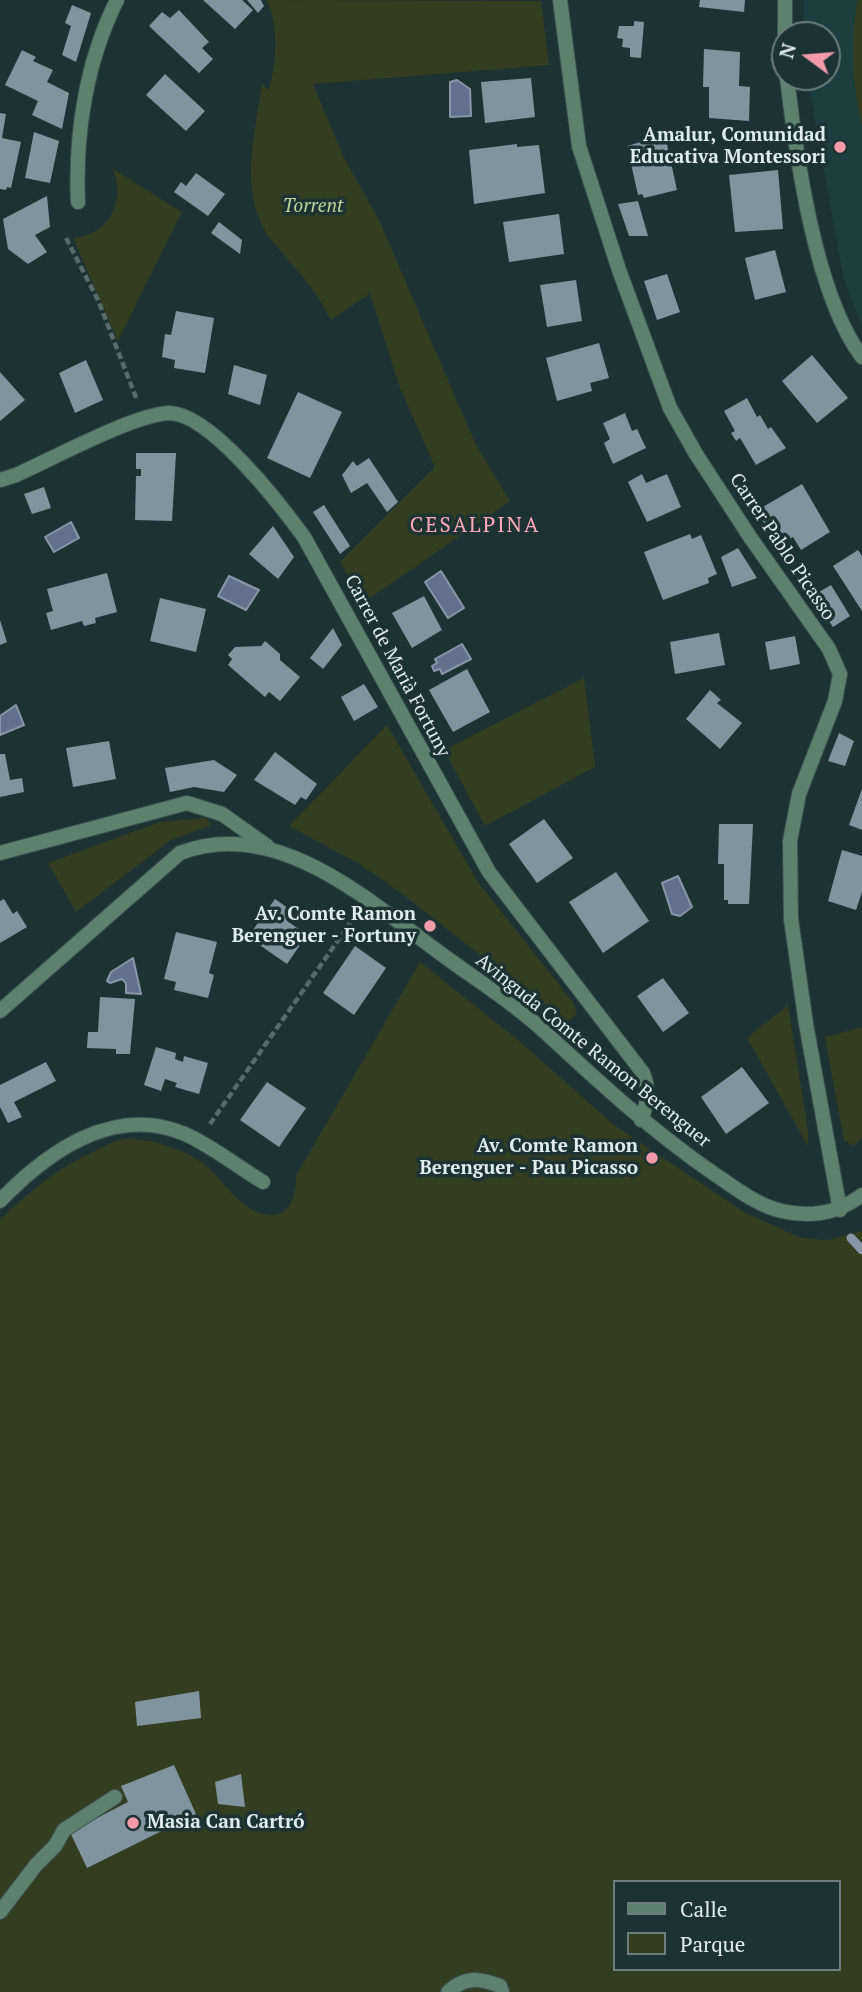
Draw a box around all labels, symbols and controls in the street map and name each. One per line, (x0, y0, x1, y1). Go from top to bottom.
north arrow (771, 21, 841, 91)
text: N (773, 40, 801, 61)
place label: Amalur, Comunidad Educativa Montessori (630, 125, 826, 169)
marker: Amalur, Comunidad Educativa Montessori (832, 139, 848, 155)
park label: Torrent (283, 196, 343, 218)
street label: Carrer Pablo Picasso (724, 469, 840, 625)
district label: CESALPINA (411, 513, 539, 539)
street label: Carrer de Marià Fortuny (339, 571, 455, 761)
place label: Av. Comte Ramon Berenguer - Fortuny (232, 904, 416, 948)
marker: Av. Comte Ramon Berenguer - Fortuny (422, 918, 438, 934)
street label: Avinguda Comte Ramon Berenguer (471, 949, 715, 1153)
place label: Av. Comte Ramon Berenguer - Pau Picasso (420, 1136, 638, 1180)
marker: Av. Comte Ramon Berenguer - Pau Picasso (644, 1150, 660, 1166)
place label: Masia Can Cartró (147, 1812, 304, 1834)
marker: Masia Can Cartró (125, 1815, 141, 1831)
legend (614, 1880, 841, 1971)
text: Calle (680, 1895, 727, 1923)
text: Parque (680, 1930, 745, 1958)

